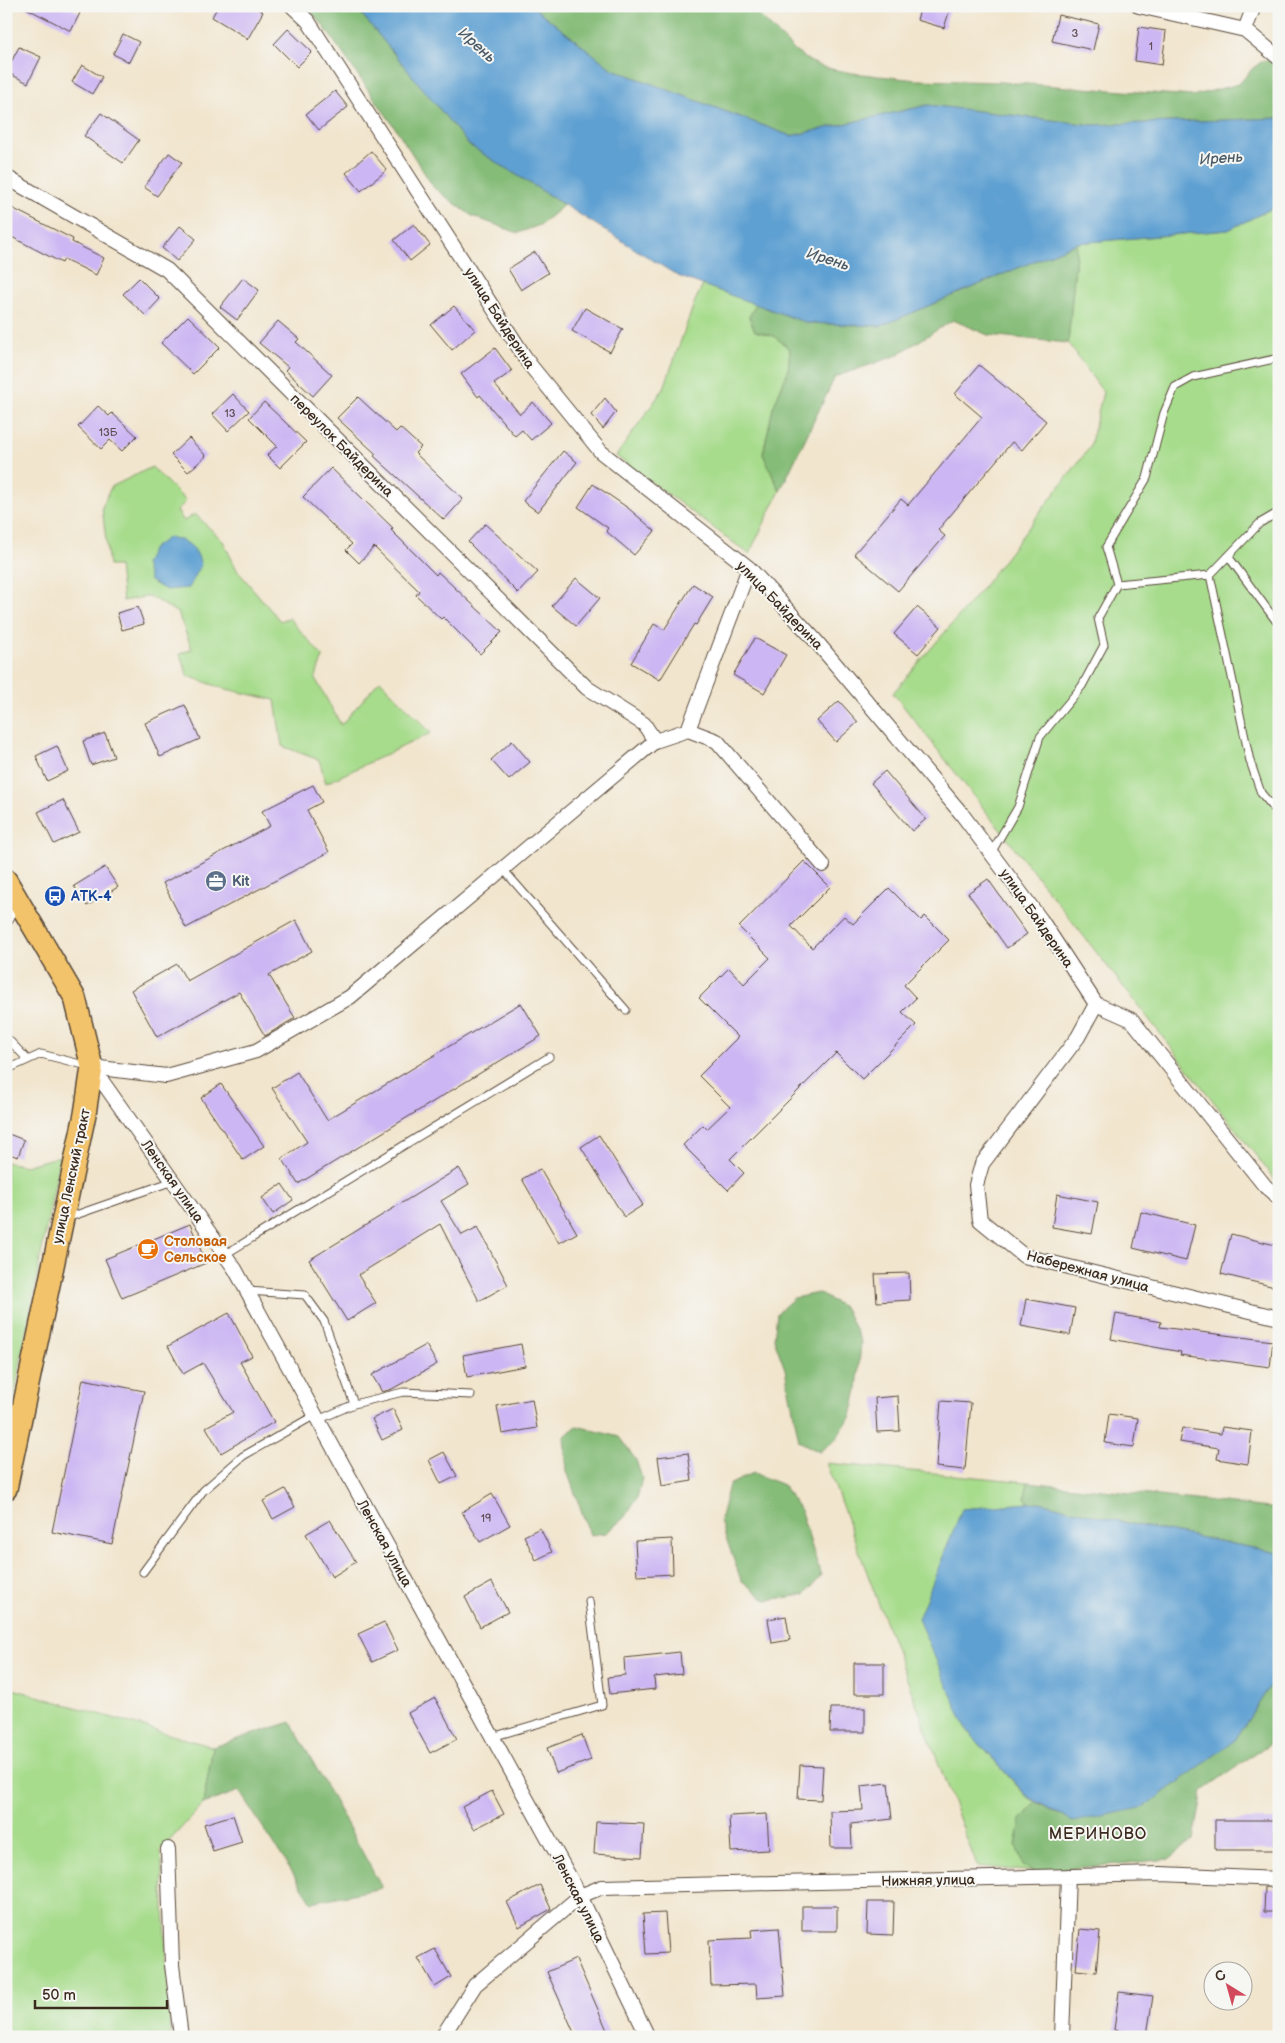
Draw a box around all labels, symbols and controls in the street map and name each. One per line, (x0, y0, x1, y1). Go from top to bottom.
water label: Ирень (454, 24, 499, 67)
house number: 3 (1072, 27, 1079, 40)
house number: 1 (1149, 40, 1153, 53)
water label: Ирень (1199, 147, 1244, 170)
water label: Ирень (804, 244, 852, 275)
street label: улица Байдерина (461, 265, 539, 372)
street label: переулок Байдерина (287, 390, 397, 501)
house number: 13 (224, 407, 236, 420)
house number: 13Б (99, 426, 118, 439)
street label: улица Байдерина (733, 557, 827, 654)
street label: улица Байдерина (996, 866, 1077, 972)
office icon: Kit (204, 869, 228, 893)
place label: Kit (232, 873, 250, 890)
bus stop icon: АТК-4 (43, 884, 67, 908)
place label: АТК-4 (70, 888, 112, 905)
street label: улица Ленский тракт (49, 1107, 94, 1245)
street label: Ленская улица (137, 1136, 208, 1227)
place label: Столовая Сельское (164, 1233, 227, 1266)
cafe icon: Столовая Сельское (136, 1237, 160, 1261)
street label: Набережная улица (1025, 1247, 1152, 1296)
street label: Ленская улица (353, 1496, 416, 1591)
house number: 19 (481, 1512, 491, 1525)
district label: МЕРИНОВО (1049, 1825, 1147, 1844)
street label: Ленская улица (548, 1850, 609, 1946)
street label: Нижняя улица (881, 1871, 976, 1890)
north arrow (1202, 1960, 1252, 2010)
text: С (1211, 1966, 1230, 1986)
scale bar (35, 1978, 168, 2010)
text: 50 m (42, 1986, 76, 2005)

